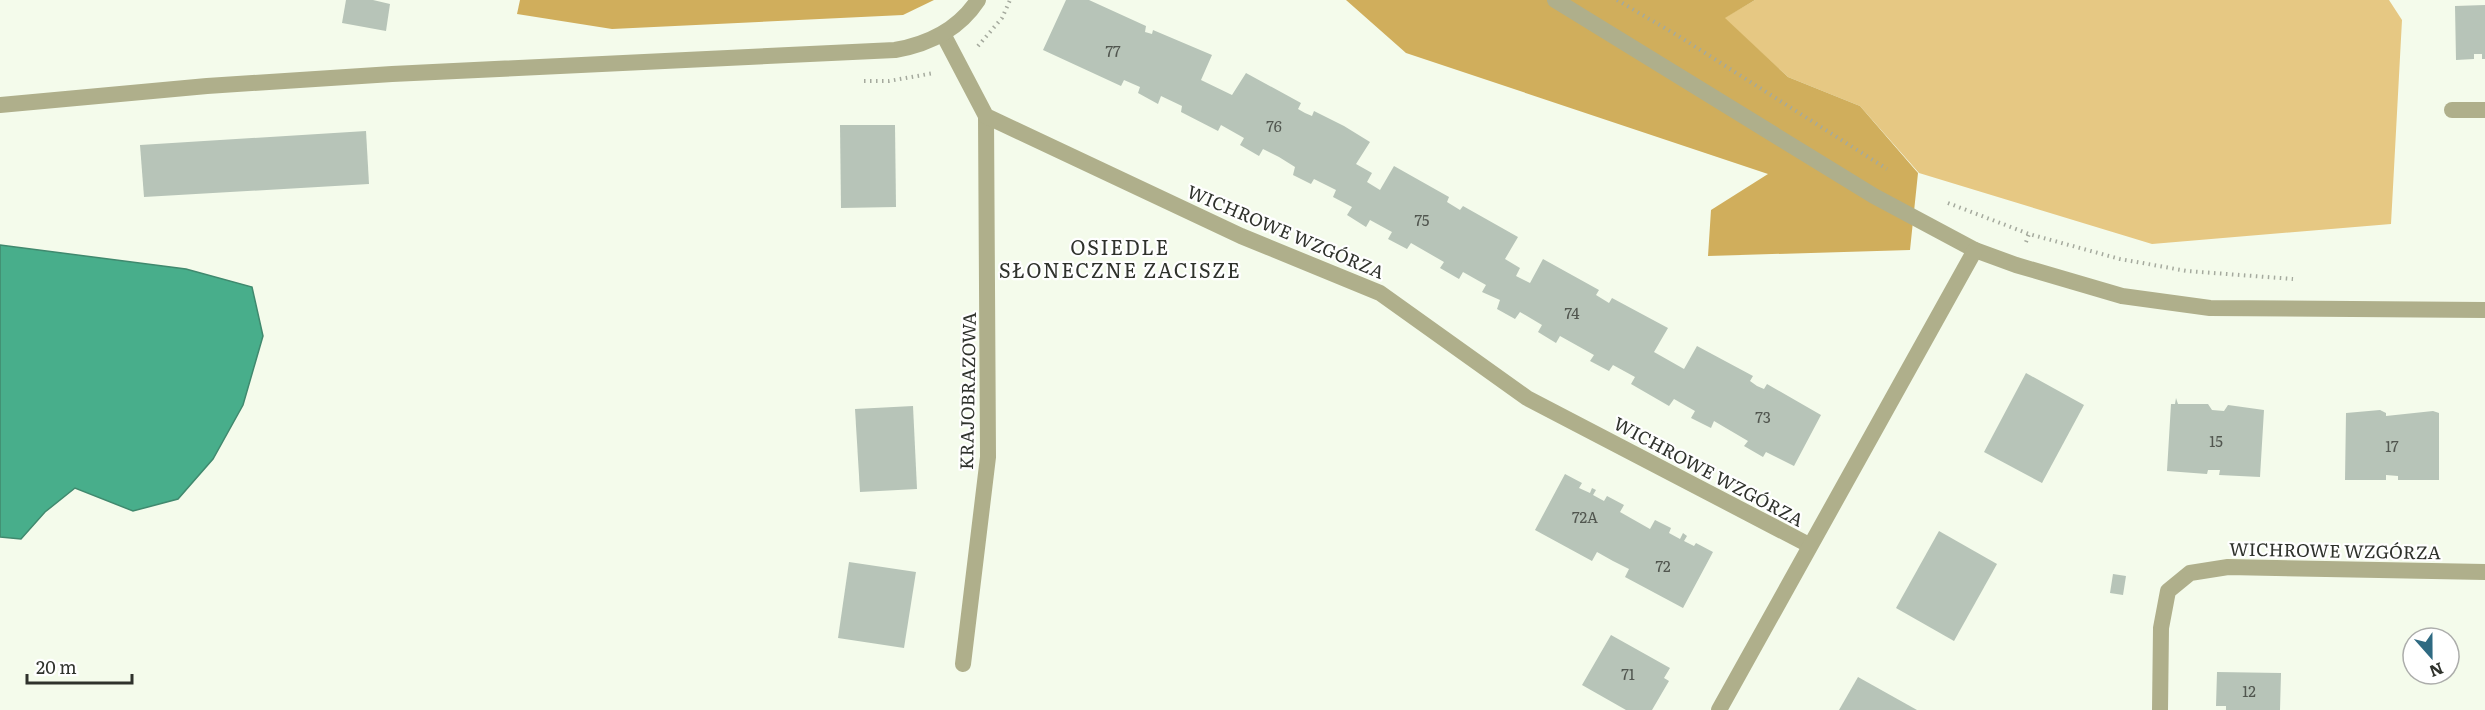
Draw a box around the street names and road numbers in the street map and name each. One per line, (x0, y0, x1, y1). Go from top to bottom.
street label: WICHROWE WZGÓRZA (1183, 177, 1389, 285)
street label: KRAJOBRAZOWA (952, 312, 982, 470)
street label: WICHROWE WZGÓRZA (1609, 409, 1809, 533)
street label: WICHROWE WZGÓRZA (2229, 535, 2441, 565)

